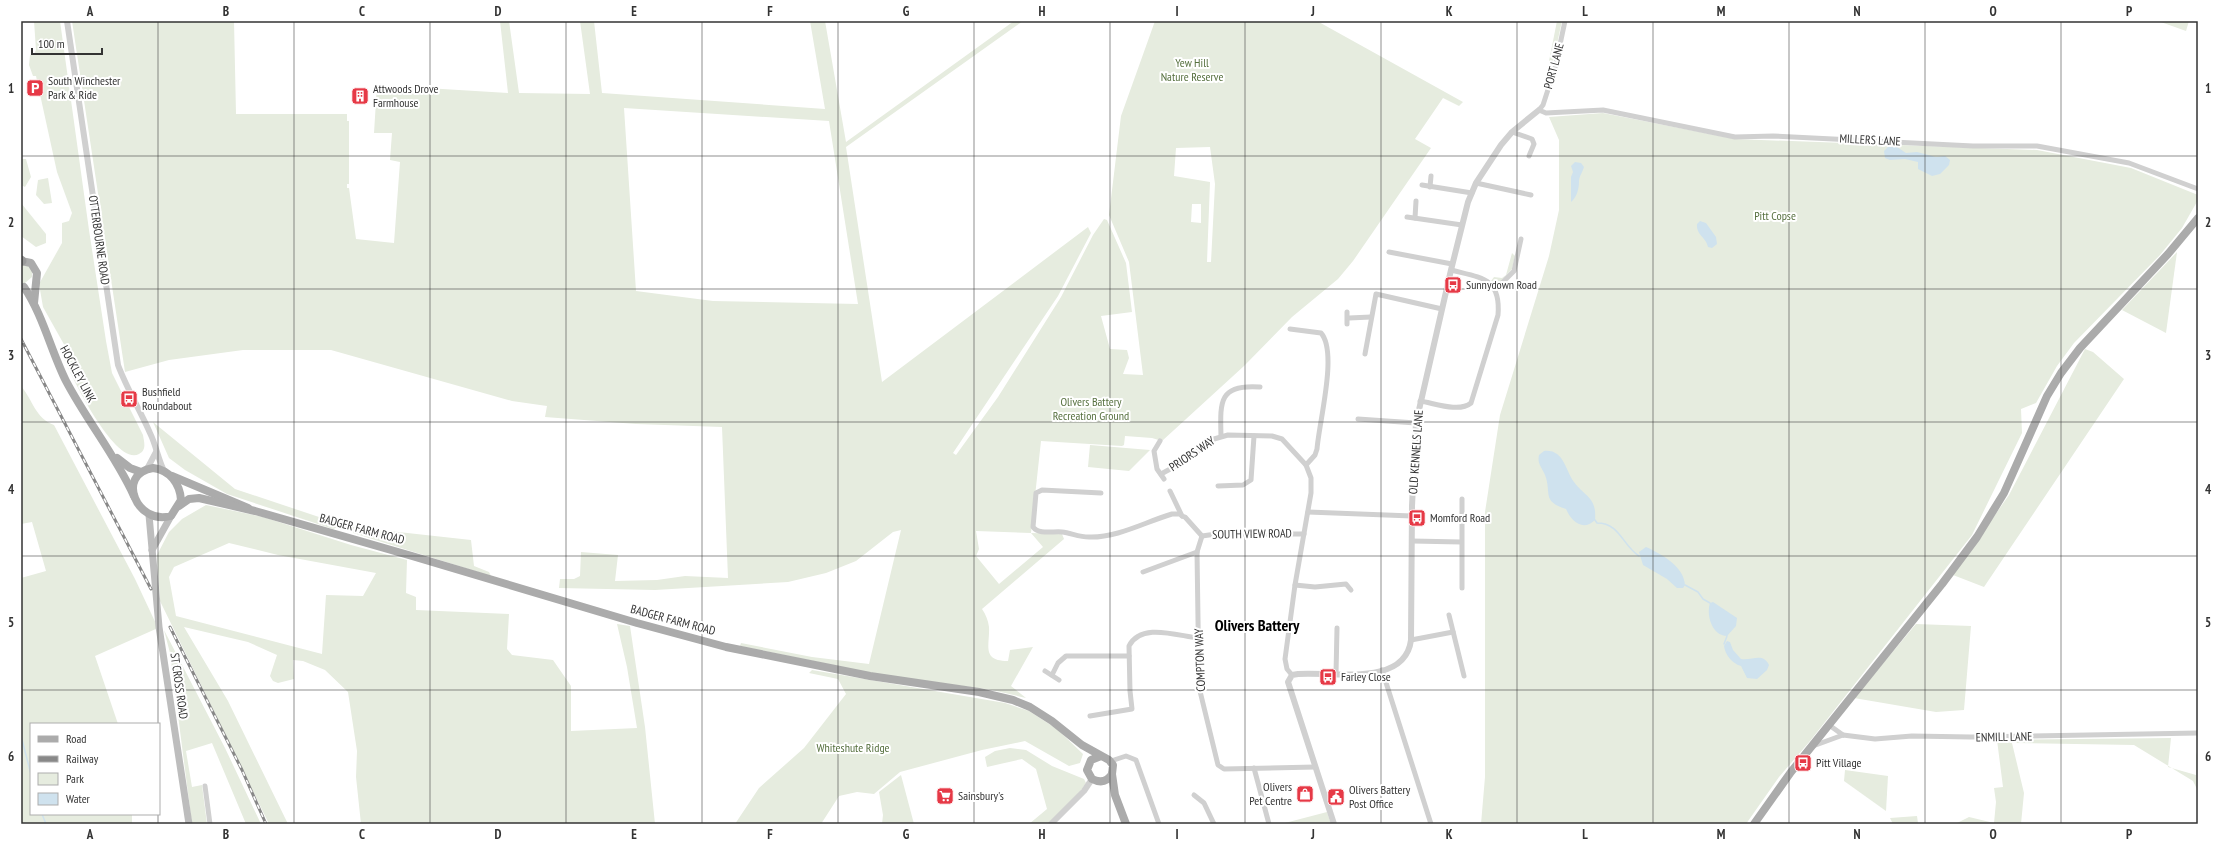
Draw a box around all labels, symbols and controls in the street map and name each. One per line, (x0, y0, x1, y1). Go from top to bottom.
text: A (86, 3, 94, 20)
text: B (223, 3, 229, 20)
text: C (359, 3, 365, 20)
text: D (495, 3, 502, 20)
text: E (631, 3, 637, 20)
text: F (767, 3, 773, 20)
text: G (903, 3, 910, 20)
text: H (1039, 3, 1046, 20)
text: I (1175, 3, 1179, 20)
text: J (1310, 3, 1315, 20)
text: K (1446, 3, 1453, 20)
text: L (1582, 3, 1588, 20)
text: M (1717, 3, 1726, 20)
text: N (1853, 3, 1861, 20)
text: O (1989, 3, 1997, 20)
text: P (2126, 3, 2132, 20)
scale bar (32, 30, 102, 56)
text: 100 m (38, 36, 65, 51)
street label: PORT LANE (1540, 41, 1567, 90)
park label: Yew Hill Nature Reserve (1161, 55, 1223, 84)
place label: South Winchester Park & Ride (48, 73, 121, 102)
parking icon: South Winchester Park & Ride (25, 78, 45, 98)
text: 1 (8, 80, 14, 97)
text: 1 (2205, 80, 2211, 97)
place label: Attwoods Drove Farmhouse (373, 81, 439, 110)
building icon: Attwoods Drove Farmhouse (350, 86, 370, 106)
street label: MILLERS LANE (1839, 130, 1901, 149)
street label: OTTERBOURNE ROAD (86, 194, 113, 286)
park label: Pitt Copse (1754, 208, 1796, 223)
text: 2 (8, 214, 14, 231)
text: 2 (2205, 214, 2211, 231)
bus stop icon: Sunnydown Road (1443, 275, 1463, 295)
place label: Sunnydown Road (1466, 277, 1537, 292)
street label: HOCKLEY LINK (57, 343, 100, 405)
text: 3 (8, 347, 14, 364)
text: 3 (2205, 347, 2211, 364)
place label: Bushfield Roundabout (142, 384, 193, 413)
bus stop icon: Bushfield Roundabout (119, 389, 139, 409)
park label: Olivers Battery Recreation Ground (1053, 394, 1129, 423)
street label: OLD KENNELS LANE (1405, 409, 1426, 495)
street label: PRIORS WAY (1166, 433, 1218, 474)
text: 4 (8, 481, 15, 498)
text: 4 (2205, 481, 2212, 498)
bus stop icon: Momford Road (1407, 508, 1427, 528)
street label: BADGER FARM ROAD (318, 510, 406, 547)
place label: Momford Road (1430, 510, 1490, 525)
street label: SOUTH VIEW ROAD (1212, 525, 1292, 542)
street label: BADGER FARM ROAD (629, 601, 717, 638)
text: 5 (8, 614, 14, 631)
text: 5 (2205, 614, 2211, 631)
district label: Olivers Battery (1215, 615, 1300, 635)
street label: COMPTON WAY (1191, 628, 1208, 692)
street label: ST CROSS ROAD (167, 652, 192, 720)
bus stop icon: Farley Close (1318, 667, 1338, 687)
place label: Farley Close (1341, 669, 1391, 684)
legend (30, 723, 160, 815)
street label: ENMILL LANE (1976, 729, 2032, 744)
text: Road (66, 731, 86, 746)
park label: Whiteshute Ridge (816, 740, 890, 755)
text: 6 (8, 748, 14, 765)
text: 6 (2205, 748, 2211, 765)
text: Railway (66, 751, 99, 766)
bus stop icon: Pitt Village (1793, 753, 1813, 773)
place label: Pitt Village (1816, 755, 1862, 770)
text: Park (66, 771, 84, 786)
place label: Olivers Pet Centre (1249, 779, 1292, 808)
place label: Olivers Battery Post Office (1349, 782, 1411, 811)
shop icon: Olivers Pet Centre (1295, 784, 1315, 804)
supermarket icon: Sainsbury's (935, 786, 955, 806)
public building icon: Olivers Battery Post Office (1326, 787, 1346, 807)
place label: Sainsbury's (958, 788, 1004, 803)
text: Water (66, 791, 91, 806)
text: A (86, 826, 94, 843)
text: B (223, 826, 229, 843)
text: C (359, 826, 365, 843)
text: D (495, 826, 502, 843)
text: E (631, 826, 637, 843)
text: F (767, 826, 773, 843)
text: G (903, 826, 910, 843)
text: H (1039, 826, 1046, 843)
text: I (1175, 826, 1179, 843)
text: J (1310, 826, 1315, 843)
text: K (1446, 826, 1453, 843)
text: L (1582, 826, 1588, 843)
text: M (1717, 826, 1726, 843)
text: N (1853, 826, 1861, 843)
text: O (1989, 826, 1997, 843)
text: P (2126, 826, 2132, 843)

